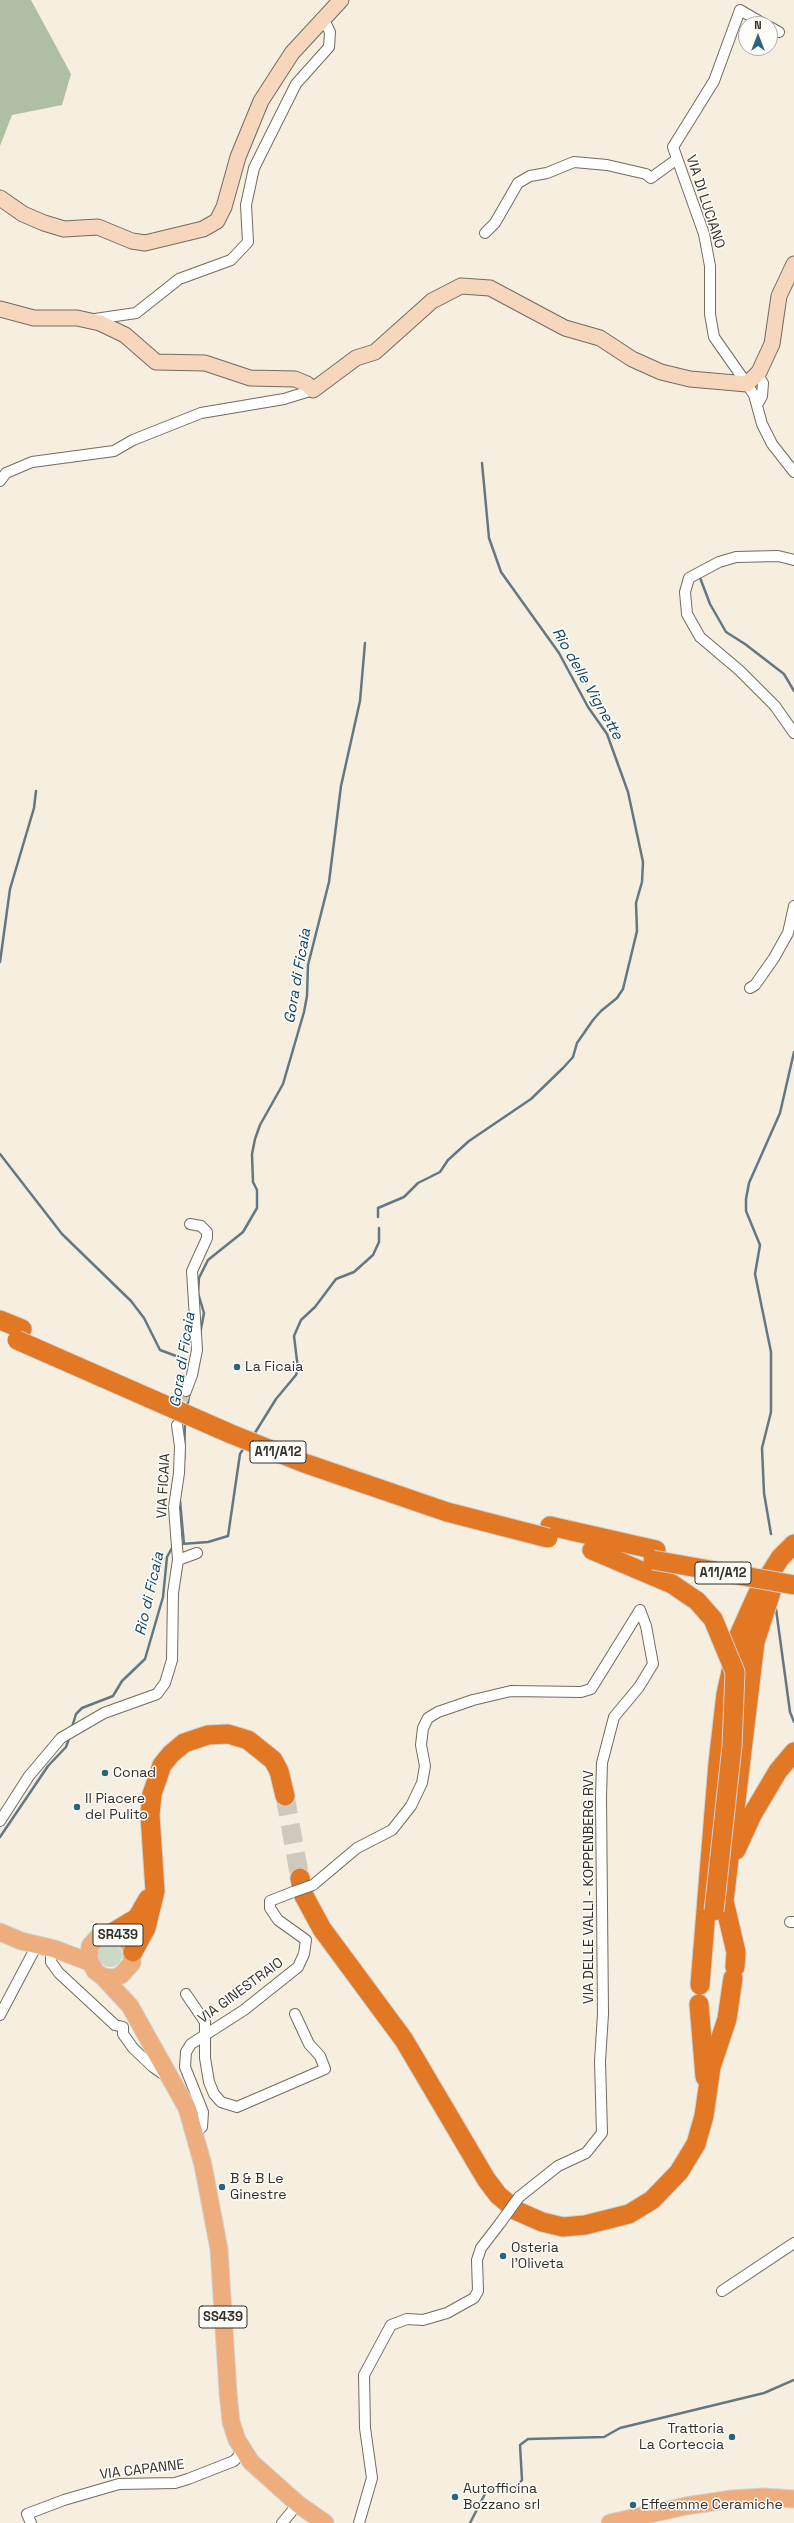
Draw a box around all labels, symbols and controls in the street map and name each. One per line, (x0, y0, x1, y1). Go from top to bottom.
north arrow (738, 16, 778, 56)
text: N (754, 18, 762, 32)
street label: VIA DI LUCIANO (682, 153, 728, 251)
water label: Rio delle Vignette (548, 625, 626, 743)
water label: Gora di Ficaia (281, 927, 315, 1025)
water label: Gora di Ficaia (167, 1311, 199, 1409)
place label: La Ficaia (245, 1359, 303, 1375)
marker: La Ficaia (232, 1362, 242, 1372)
road number: A11/A12 (250, 1441, 306, 1463)
street label: VIA FICAIA (154, 1453, 174, 1519)
water label: Rio di Ficaia (132, 1551, 168, 1637)
road number: A11/A12 (695, 1562, 751, 1584)
place label: Conad (113, 1765, 156, 1781)
marker: Conad (100, 1768, 110, 1778)
street label: VIA DELLE VALLI - KOPPENBERG RVV (581, 1770, 597, 2004)
place label: Il Piacere del Pulito (85, 1791, 148, 1824)
marker: Il Piacere del Pulito (72, 1802, 82, 1812)
road number: SR439 (93, 1924, 143, 1946)
street label: VIA GINESTRAIO (195, 1954, 287, 2028)
place label: B & B Le Ginestre (230, 2171, 287, 2204)
marker: B & B Le Ginestre (217, 2182, 227, 2192)
place label: Osteria l'Oliveta (511, 2240, 564, 2272)
marker: Osteria l'Oliveta (498, 2251, 508, 2261)
road number: SS439 (199, 2306, 247, 2328)
place label: Trattoria La Corteccia (639, 2421, 724, 2454)
marker: Trattoria La Corteccia (727, 2432, 737, 2442)
street label: VIA CAPANNE (99, 2456, 185, 2484)
place label: Autofficina Bozzano srl (463, 2481, 540, 2514)
marker: Autofficina Bozzano srl (450, 2492, 460, 2502)
place label: Effeemme Ceramiche (641, 2497, 783, 2513)
marker: Effeemme Ceramiche (628, 2500, 638, 2510)

